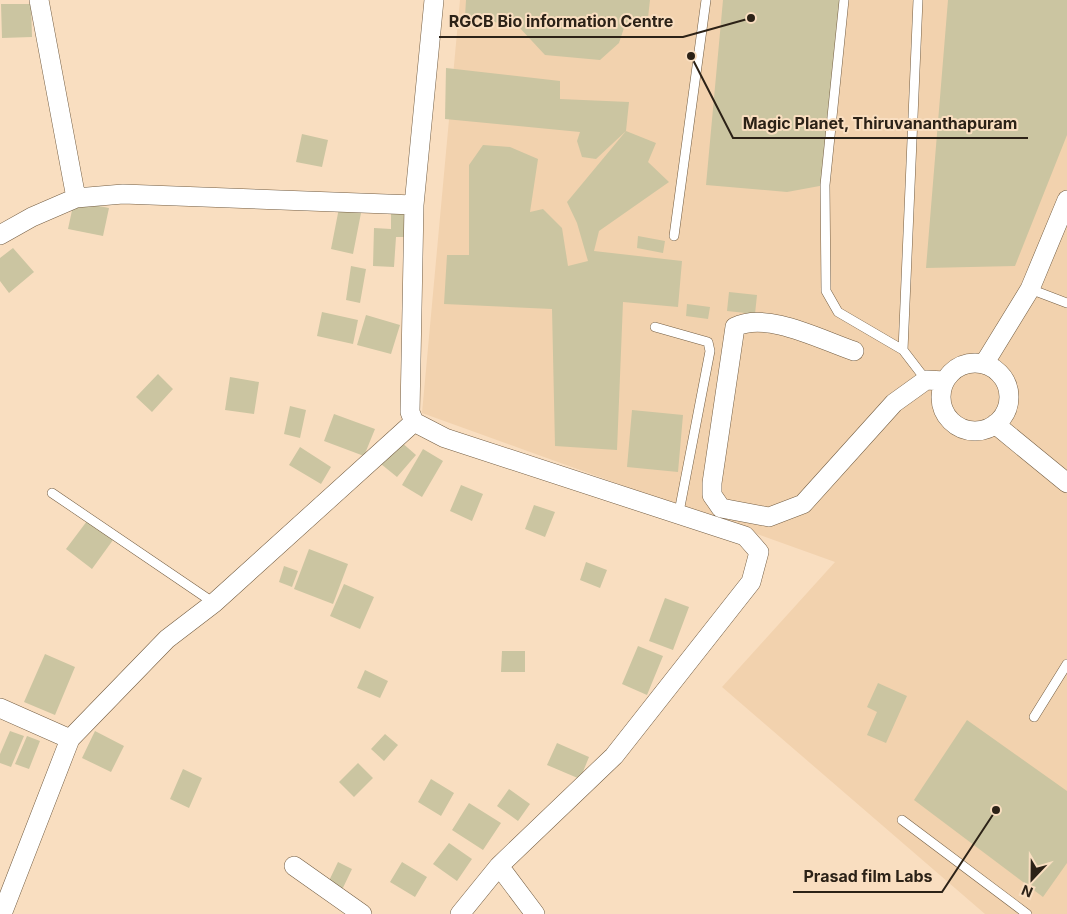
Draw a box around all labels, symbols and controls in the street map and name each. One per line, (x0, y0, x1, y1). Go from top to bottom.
callout: RGCB Bio information Centre (439, 6, 683, 37)
text: RGCB Bio information Centre (449, 11, 673, 31)
callout: Magic Planet, Thiruvananthapuram (733, 107, 1028, 138)
text: Magic Planet, Thiruvananthapuram (743, 113, 1017, 133)
north arrow (1007, 854, 1057, 904)
callout: Prasad film Labs (793, 861, 942, 892)
text: Prasad film Labs (803, 866, 933, 886)
text: N (1019, 882, 1035, 901)

